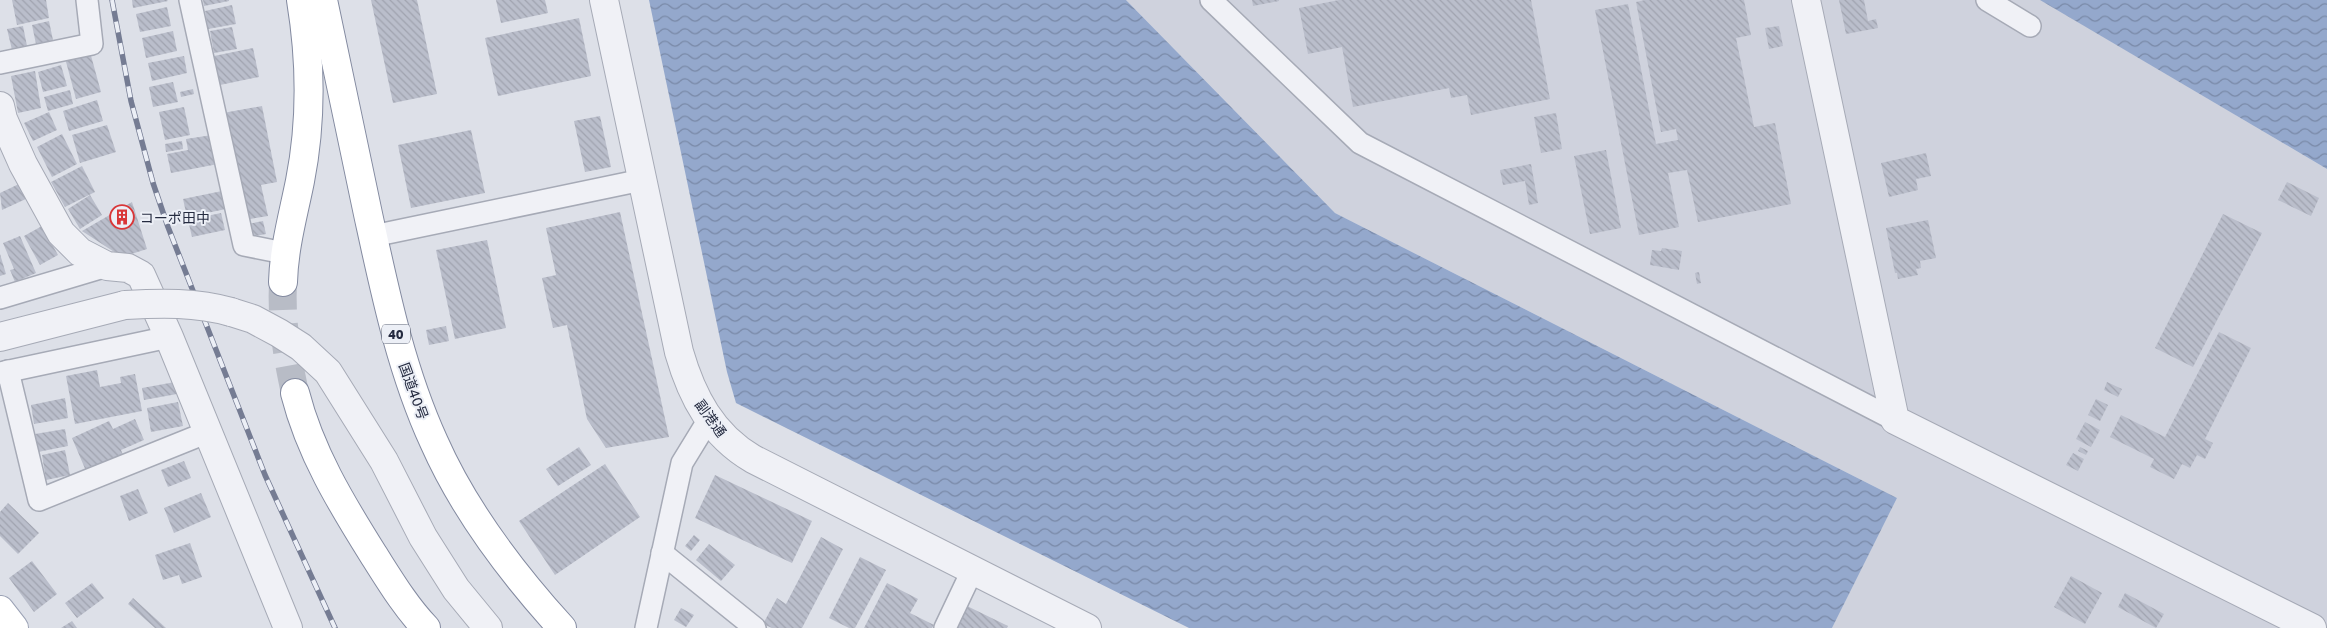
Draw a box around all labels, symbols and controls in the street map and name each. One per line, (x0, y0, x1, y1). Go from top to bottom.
building icon: コーポ田中 (109, 204, 135, 230)
place label: コーポ田中 (140, 209, 210, 226)
road number: 40 (382, 324, 410, 344)
street label: 国道40号 (396, 360, 432, 422)
street label: 副港通 (692, 396, 730, 440)

